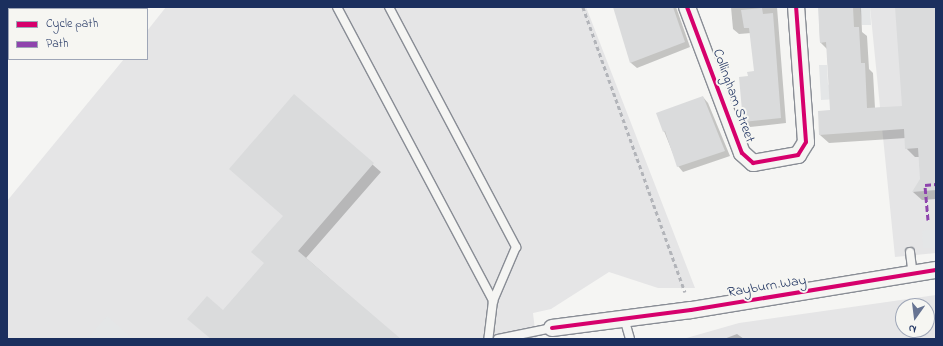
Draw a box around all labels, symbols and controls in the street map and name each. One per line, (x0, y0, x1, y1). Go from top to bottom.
legend (8, 8, 148, 60)
text: Cycle path (46, 15, 98, 33)
text: Path (46, 35, 68, 53)
street label: Collingham Street (708, 47, 758, 145)
street label: Rayburn Way (726, 272, 808, 302)
north arrow (895, 298, 935, 338)
text: N (907, 320, 918, 337)

